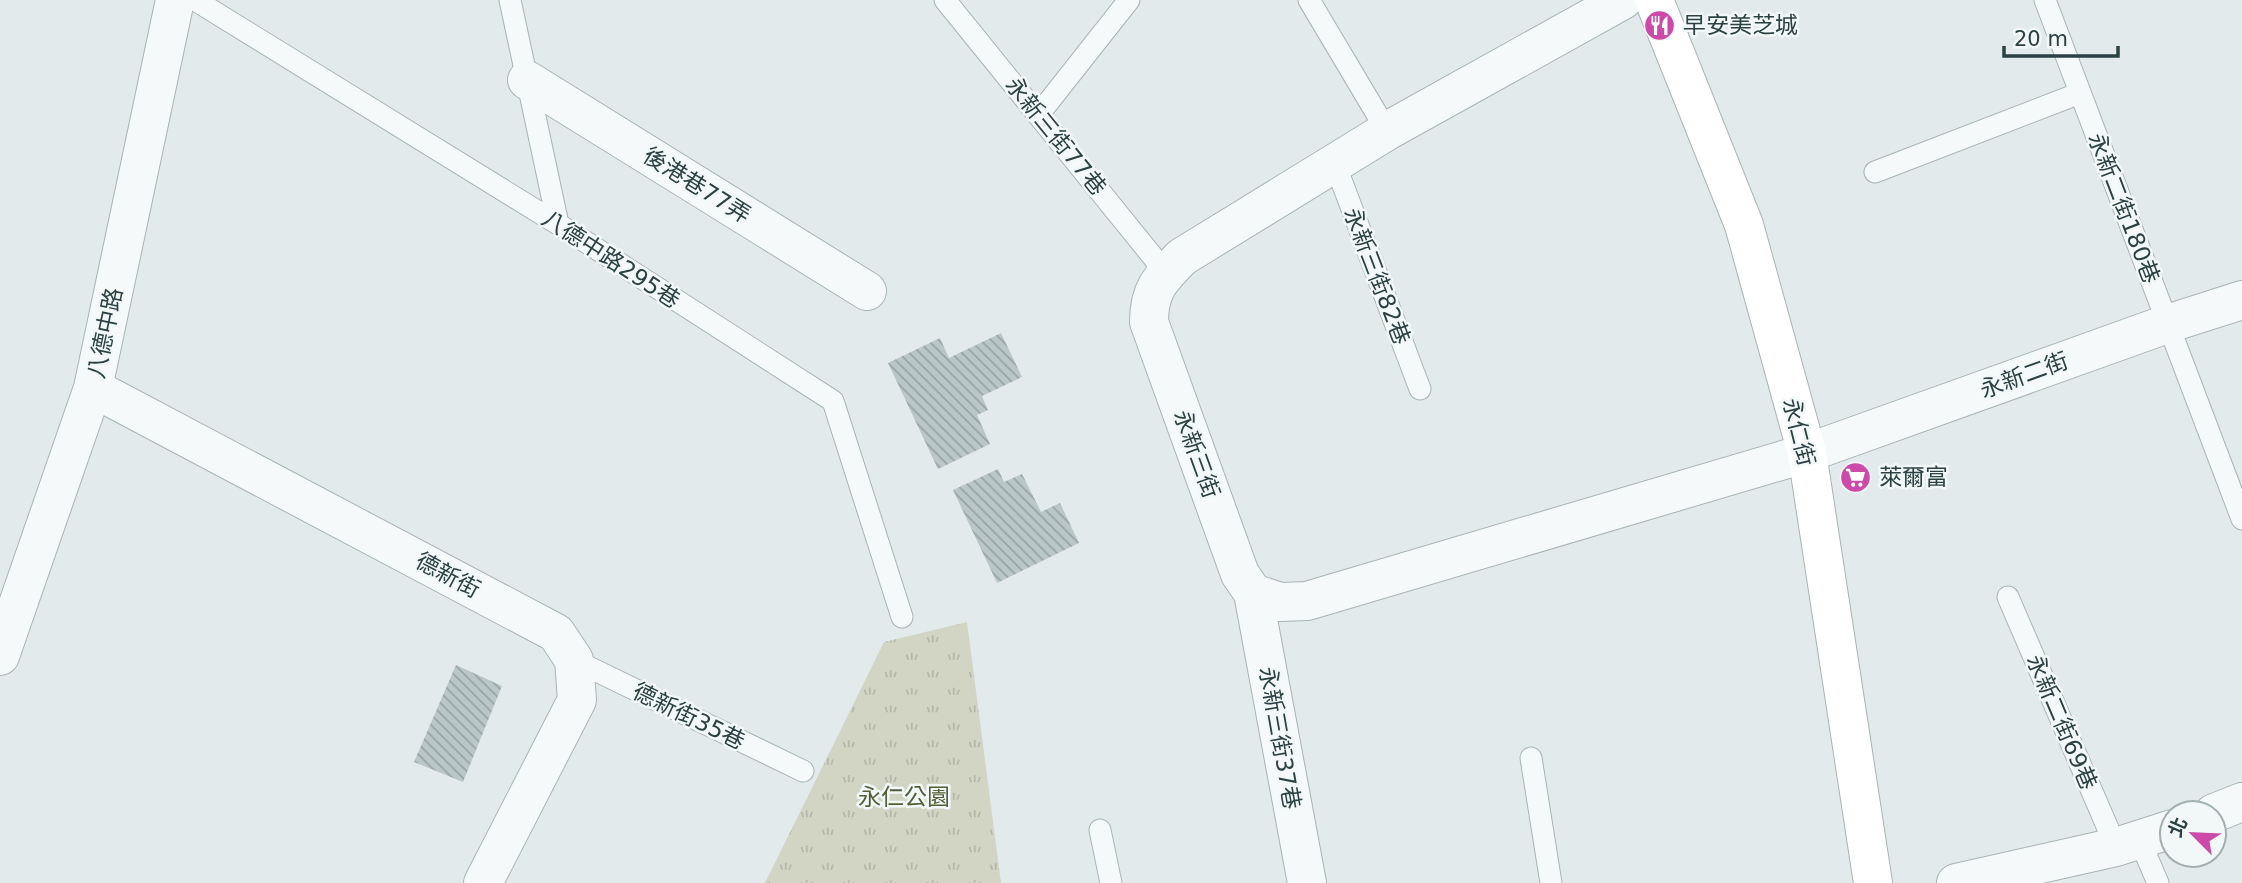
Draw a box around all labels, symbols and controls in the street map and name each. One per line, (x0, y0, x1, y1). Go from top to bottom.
restaurant icon: 早安美芝城 (1643, 8, 1677, 42)
place label: 早安美芝城 (1683, 12, 1798, 38)
scale bar (2004, 14, 2118, 58)
text: 20 m (2014, 27, 2068, 51)
street label: 永新三街77巷 (1000, 72, 1112, 200)
street label: 永新二街180巷 (2083, 129, 2165, 287)
street label: 後港巷77弄 (639, 142, 755, 228)
street label: 永新三街82巷 (1339, 204, 1415, 348)
street label: 八德中路295巷 (537, 205, 685, 313)
street label: 八德中路 (83, 285, 127, 381)
street label: 永新二街 (1976, 347, 2072, 403)
street label: 永仁街 (1778, 395, 1820, 469)
street label: 永新三街 (1169, 406, 1225, 502)
supermarket icon: 萊爾富 (1839, 460, 1873, 494)
place label: 萊爾富 (1879, 464, 1948, 490)
street label: 德新街 (411, 547, 485, 603)
street label: 永新二街69巷 (2022, 651, 2102, 793)
street label: 永新三街37巷 (1255, 665, 1305, 811)
street label: 德新街35巷 (629, 678, 749, 754)
park label: 永仁公園 (858, 784, 950, 810)
north arrow (2158, 799, 2228, 869)
text: 北 (2164, 814, 2191, 840)

